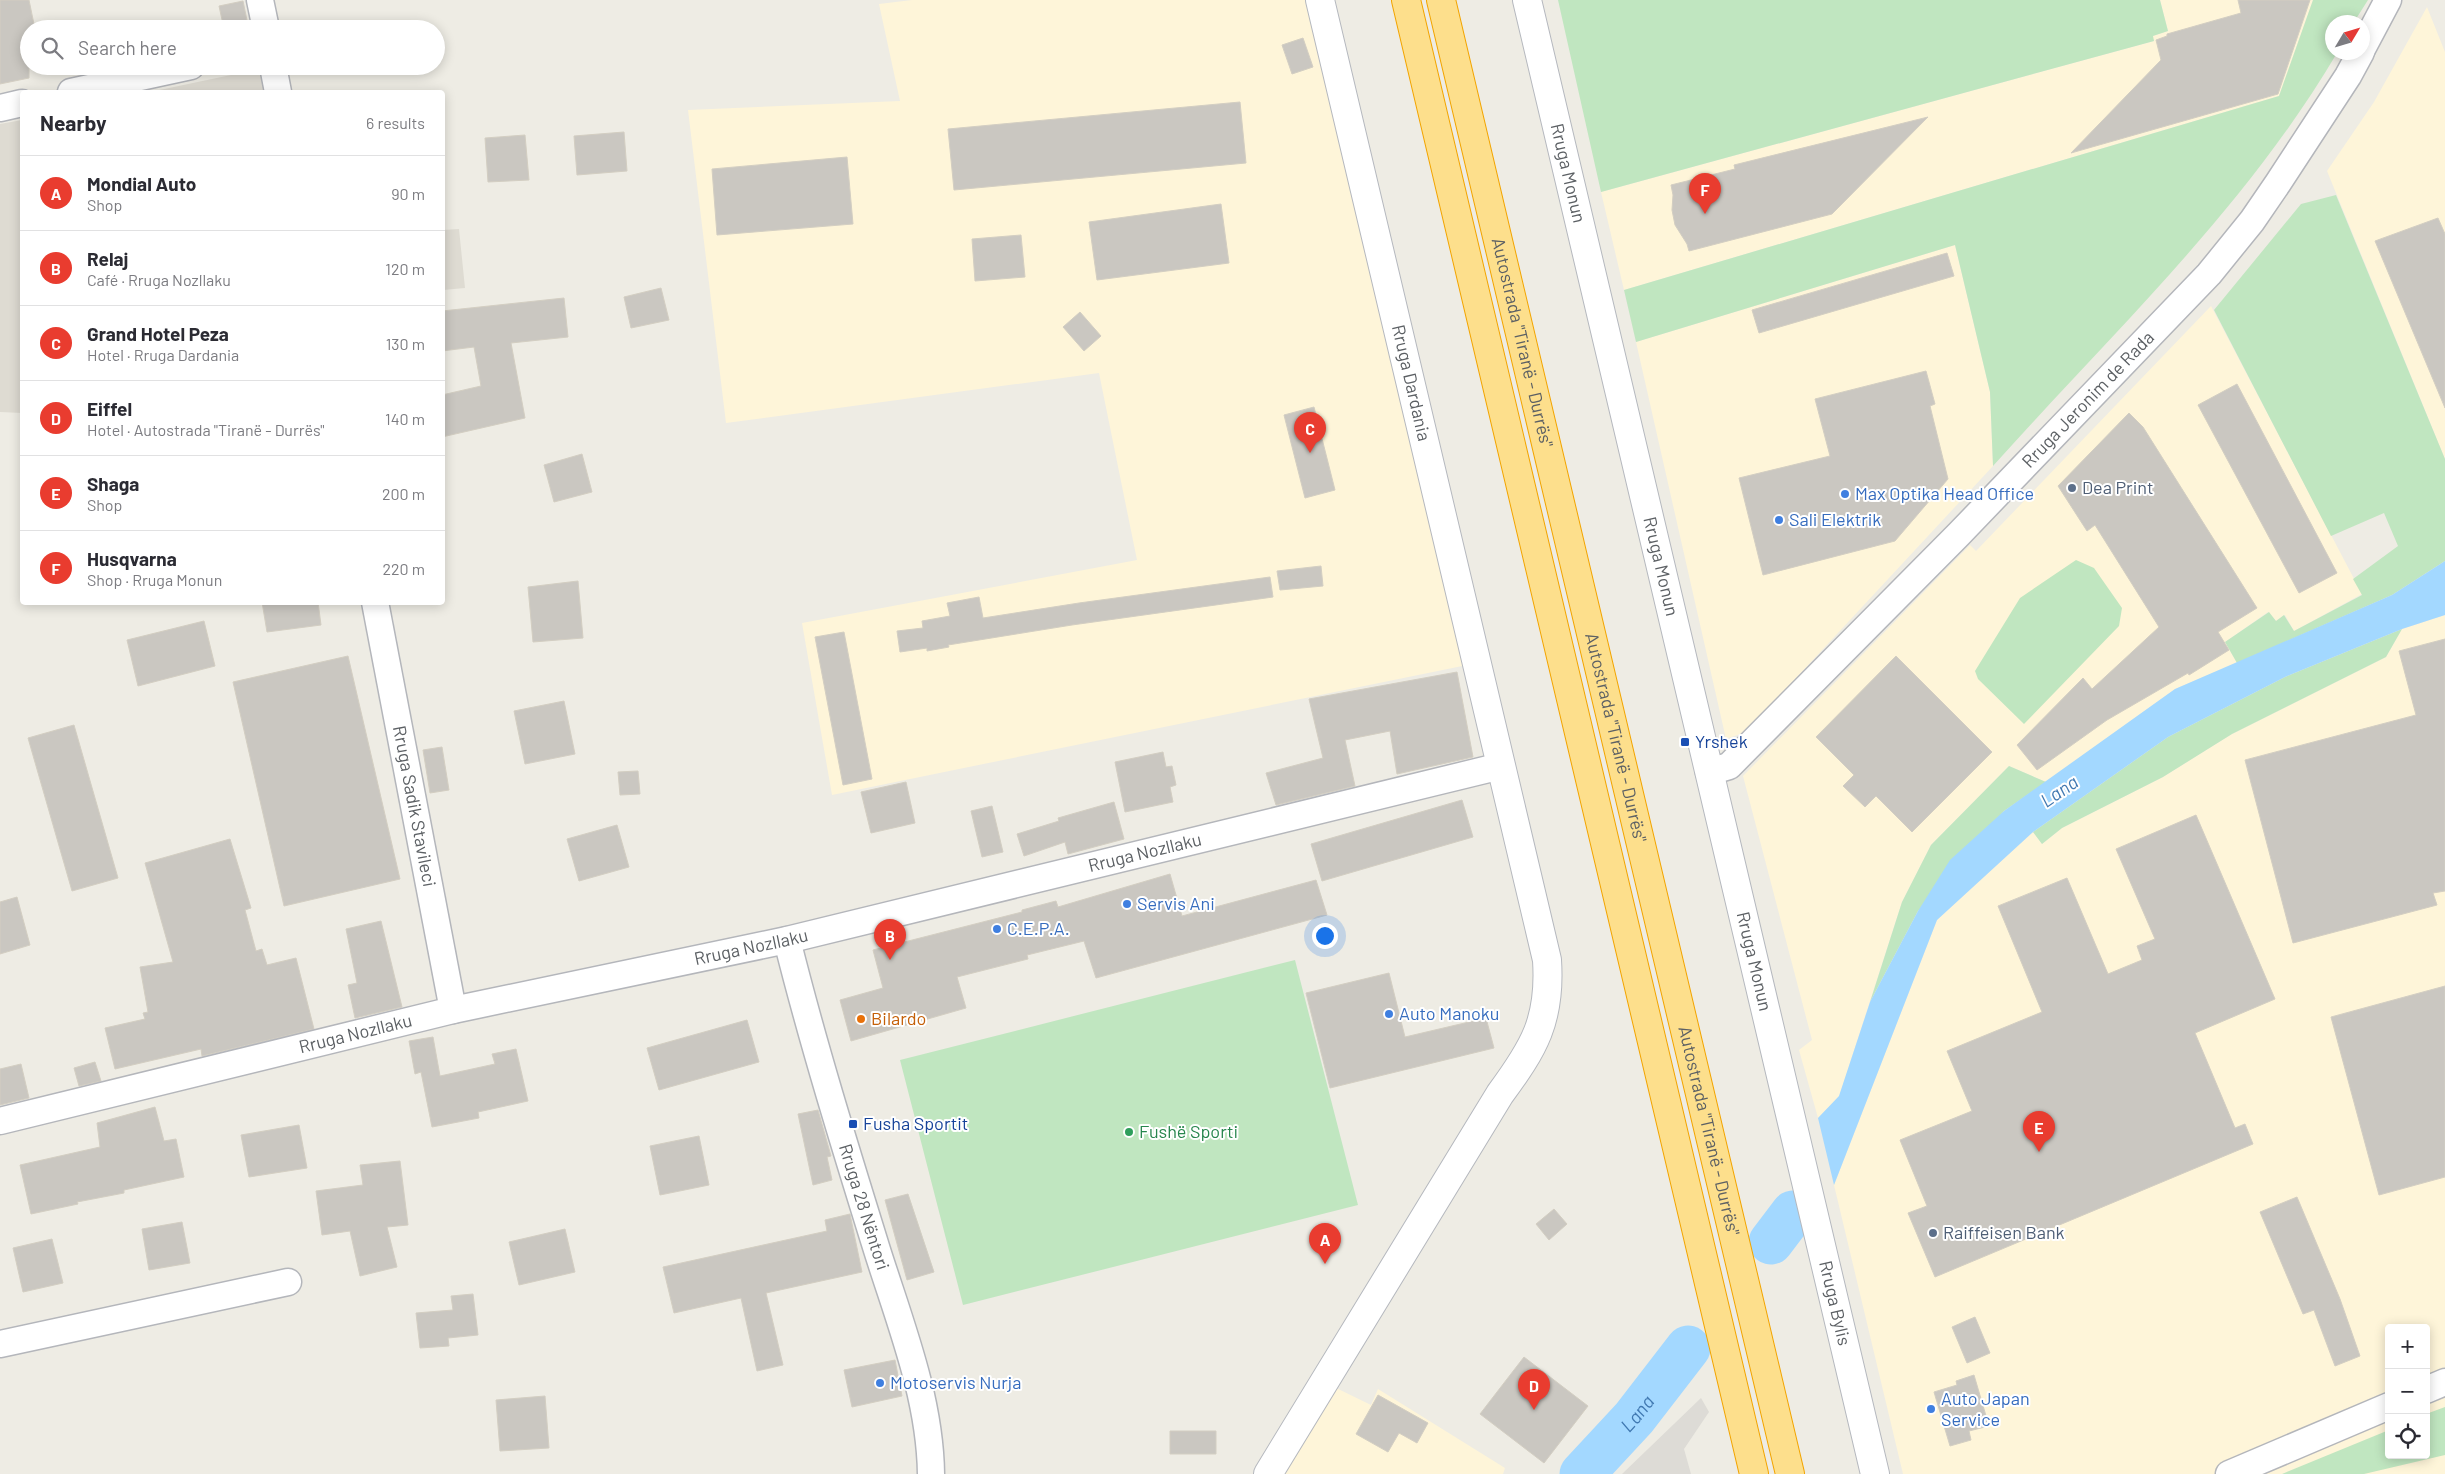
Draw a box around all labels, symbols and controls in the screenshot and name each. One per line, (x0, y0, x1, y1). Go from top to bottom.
north arrow (2325, 15, 2370, 60)
search box (20, 20, 445, 75)
icon: search (38, 34, 66, 62)
text: Search here (78, 36, 177, 59)
text: Nearby (40, 110, 106, 135)
text: 6 results (366, 113, 425, 132)
street label: Rruga Monun (1547, 121, 1591, 225)
text: Mondial Auto (87, 172, 196, 195)
pin: F (1689, 173, 1721, 214)
text: A (51, 184, 61, 203)
text: 90 m (391, 184, 425, 203)
text: Shop (87, 195, 122, 214)
street label: Autostrada "Tiranë - Durrës" (1488, 235, 1559, 450)
text: Relaj (87, 247, 128, 270)
text: B (51, 259, 61, 278)
text: 120 m (385, 259, 425, 278)
text: Café · Rruga Nozllaku (87, 270, 231, 289)
text: Grand Hotel Peza (87, 322, 229, 345)
street label: Rruga Dardania (1388, 322, 1436, 443)
street label: Rruga Jeronim de Rada (2017, 326, 2158, 472)
text: C (51, 334, 61, 353)
text: 130 m (386, 334, 425, 353)
text: Hotel · Rruga Dardania (87, 345, 239, 364)
text: Eiffel (87, 397, 132, 420)
text: D (51, 409, 61, 428)
text: 140 m (385, 409, 425, 428)
pin: C (1294, 412, 1326, 453)
text: Hotel · Autostrada "Tiranë - Durrës" (87, 420, 324, 439)
text: Shaga (87, 472, 139, 495)
place label: Dea Print (2082, 476, 2153, 498)
place label: Max Optika Head Office (1855, 482, 2034, 504)
marker: Dea Print (2066, 482, 2078, 494)
text: E (51, 484, 61, 503)
text: 200 m (382, 484, 425, 503)
marker: Max Optika Head Office (1839, 488, 1851, 500)
text: Shop (87, 495, 122, 514)
place label: Sali Elektrik (1789, 508, 1881, 530)
street label: Rruga Monun (1639, 514, 1684, 618)
marker: Sali Elektrik (1773, 514, 1785, 526)
text: Husqvarna (87, 547, 177, 570)
text: F (52, 559, 60, 578)
text: 220 m (382, 559, 425, 578)
text: Shop · Rruga Monun (87, 570, 222, 589)
street label: Autostrada "Tiranë - Durrës" (1581, 630, 1652, 845)
street label: Rruga Sadik Stavileci (389, 724, 441, 888)
place label: Yrshek (1695, 730, 1748, 752)
marker: Yrshek (1679, 736, 1691, 748)
water label: Lana (2035, 770, 2082, 811)
street label: Rruga Nozllaku (1086, 827, 1204, 876)
place label: Servis Ani (1137, 892, 1215, 914)
marker: Servis Ani (1121, 898, 1133, 910)
street label: Rruga Monun (1733, 909, 1777, 1013)
place label: C.E.P.A. (1007, 917, 1070, 939)
pin: B (874, 919, 906, 960)
street label: Rruga Nozllaku (692, 923, 810, 969)
marker: C.E.P.A. (991, 923, 1003, 935)
your location (1312, 923, 1338, 949)
place label: Auto Manoku (1399, 1002, 1499, 1024)
place label: Bilardo (871, 1007, 926, 1029)
street label: Rruga Nozllaku (296, 1008, 414, 1057)
marker: Auto Manoku (1383, 1008, 1395, 1020)
marker: Bilardo (855, 1013, 867, 1025)
street label: Autostrada "Tiranë - Durrës" (1674, 1023, 1745, 1238)
pin: E (2023, 1111, 2055, 1152)
place label: Fusha Sportit (863, 1112, 968, 1134)
marker: Fusha Sportit (847, 1118, 859, 1130)
place label: Fushë Sporti (1139, 1120, 1238, 1142)
marker: Fushë Sporti (1123, 1126, 1135, 1138)
street label: Rruga 28 Nëntori (835, 1141, 895, 1273)
place label: Raiffeisen Bank (1943, 1221, 2065, 1243)
pin: A (1309, 1223, 1341, 1264)
marker: Raiffeisen Bank (1927, 1227, 1939, 1239)
street label: Rruga Bylis (1815, 1258, 1856, 1348)
map controls (2385, 1324, 2430, 1459)
button: + (2385, 1324, 2430, 1369)
pin: D (1518, 1369, 1550, 1410)
button: − (2385, 1369, 2430, 1414)
place label: Motoservis Nurja (890, 1371, 1021, 1393)
marker: Motoservis Nurja (874, 1377, 886, 1389)
place label: Auto Japan Service (1941, 1387, 2030, 1430)
water label: Lana (1615, 1390, 1659, 1436)
marker: Auto Japan Service (1925, 1403, 1937, 1415)
button: locate (2385, 1414, 2430, 1459)

